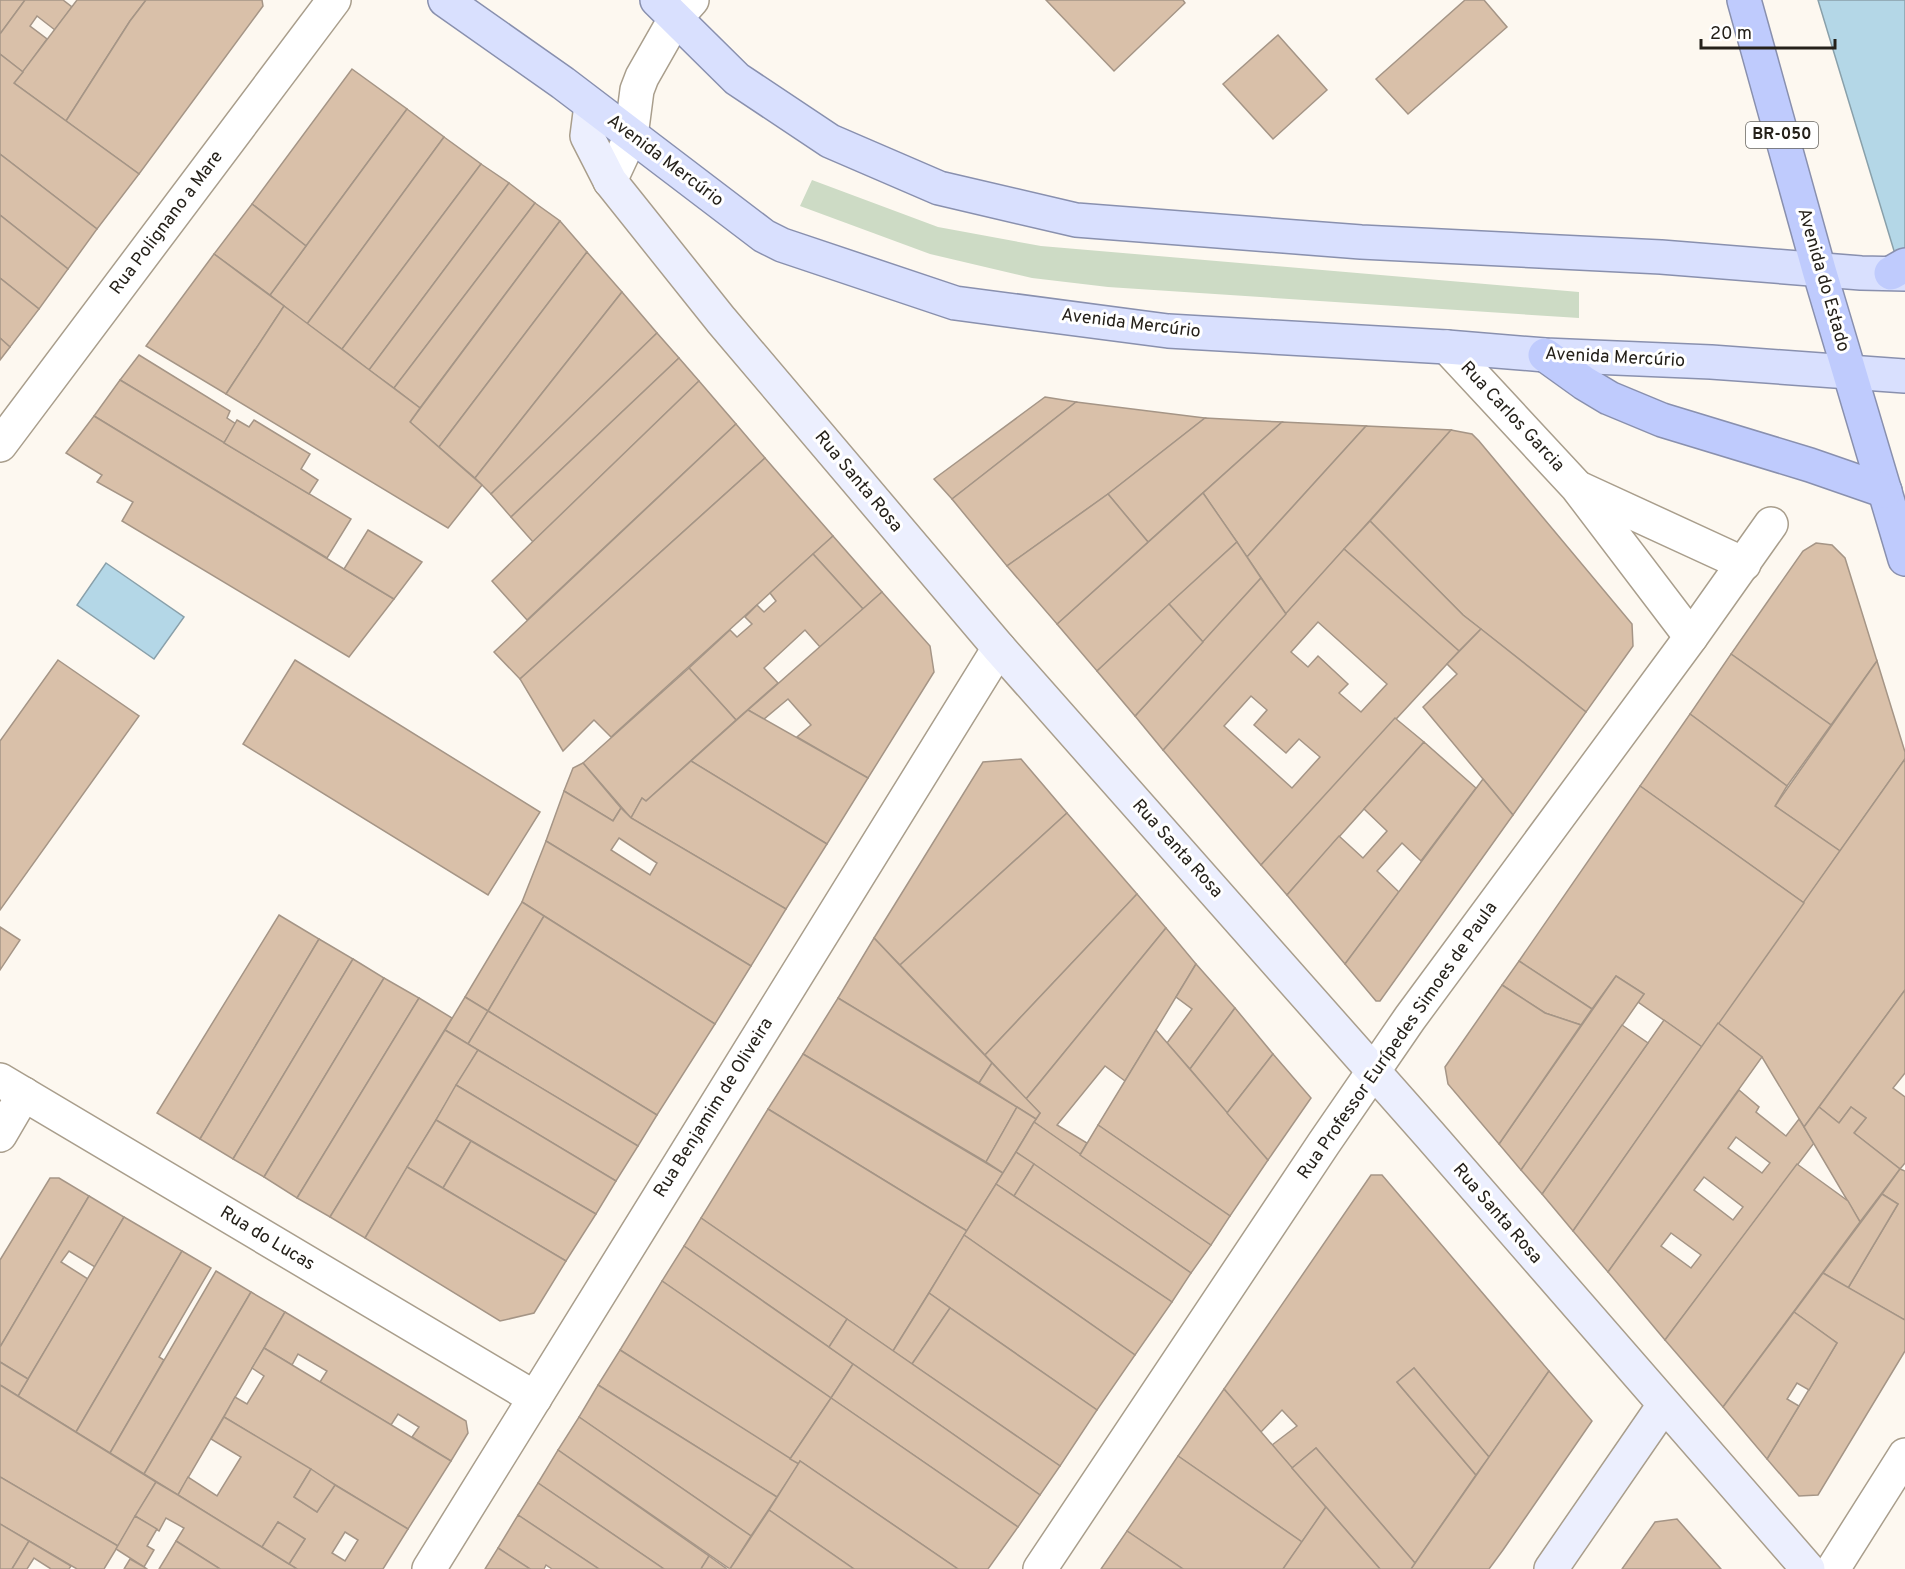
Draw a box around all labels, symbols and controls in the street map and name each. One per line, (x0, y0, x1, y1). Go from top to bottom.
scale bar (1701, 12, 1834, 50)
text: 20 m (1710, 23, 1752, 46)
street label: Avenida Mercúrio (602, 110, 728, 212)
road number: BR-050 (1746, 122, 1818, 148)
street label: Rua Polignano a Mare (105, 146, 229, 300)
street label: Avenida do Estado (1791, 205, 1855, 355)
street label: Avenida Mercúrio (1060, 304, 1202, 344)
street label: Avenida Mercúrio (1544, 343, 1686, 373)
street label: Rua Carlos Garcia (1455, 357, 1569, 477)
street label: Rua Santa Rosa (809, 427, 907, 537)
street label: Rua Santa Rosa (1126, 795, 1228, 903)
street label: Rua Professor Eurípedes Simoes de Paula (1293, 898, 1503, 1184)
street label: Rua Benjamim de Oliveira (649, 1014, 779, 1202)
street label: Rua Santa Rosa (1447, 1159, 1547, 1269)
street label: Rua do Lucas (215, 1202, 319, 1276)

